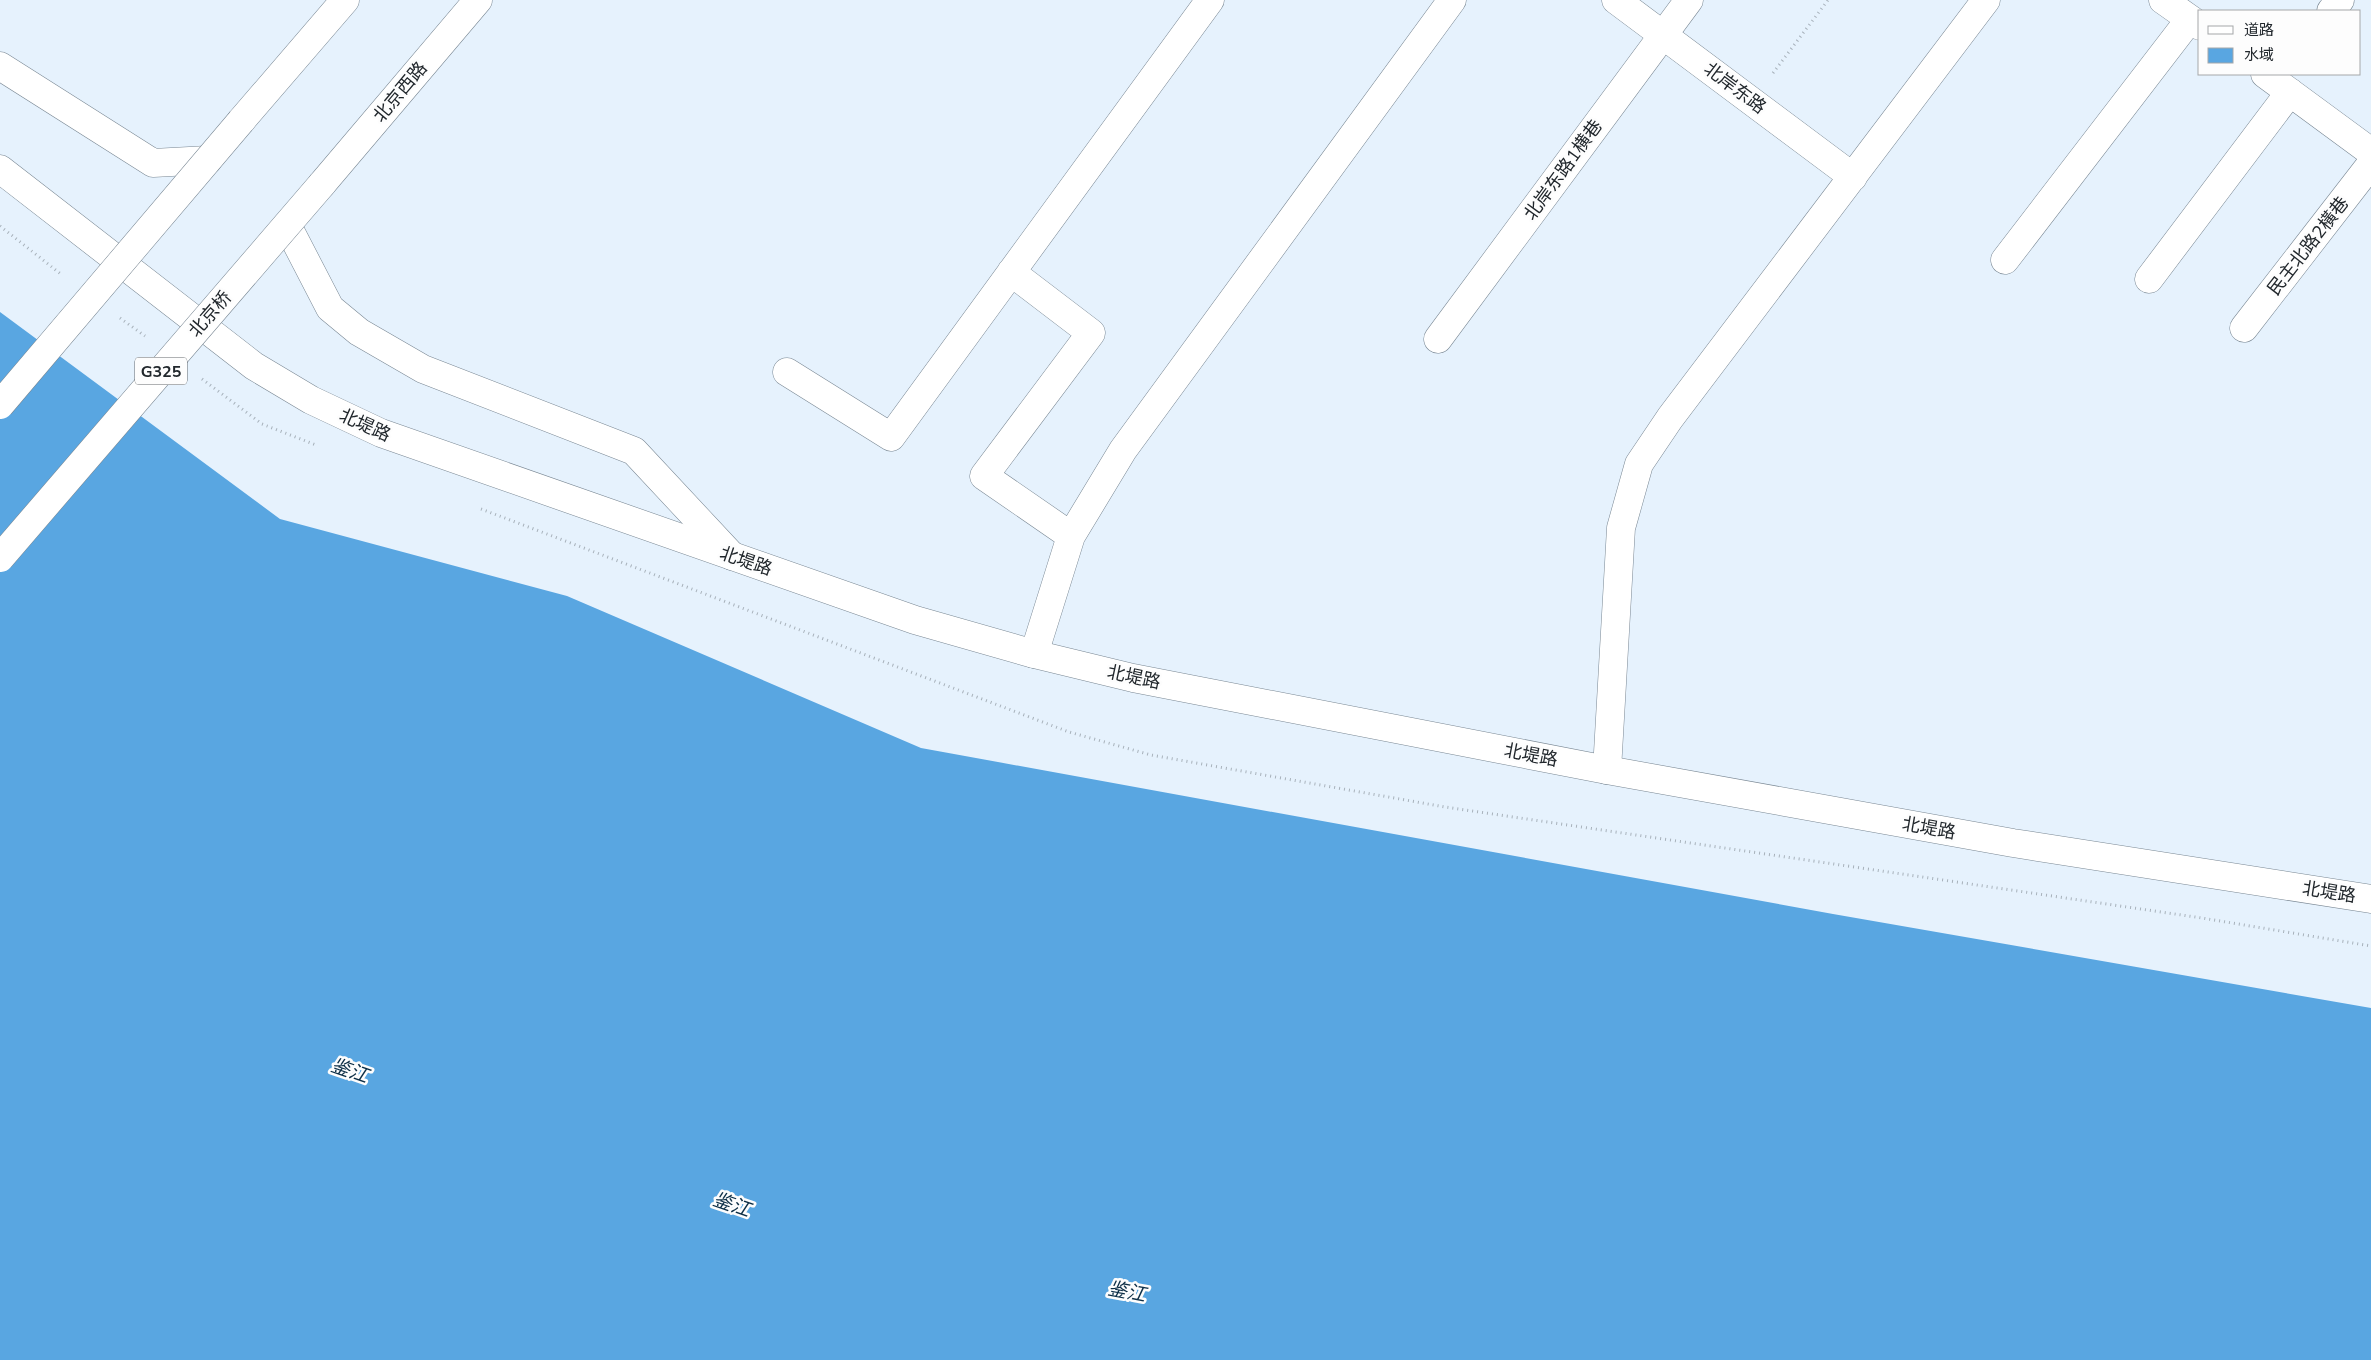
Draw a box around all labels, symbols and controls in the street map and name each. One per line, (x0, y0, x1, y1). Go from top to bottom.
legend (2198, 10, 2361, 75)
text: 道路 (2244, 20, 2274, 40)
text: 水域 (2244, 45, 2274, 65)
street label: 北京西路 (368, 57, 432, 127)
street label: 北岸东路 (1699, 57, 1771, 119)
street label: 北岸东路1横巷 (1518, 115, 1608, 225)
street label: 民主北路2橫巷 (2262, 192, 2354, 300)
street label: 北京桥 (183, 286, 237, 342)
road number: G325 (135, 358, 187, 384)
street label: 北堤路 (335, 403, 395, 447)
street label: 北堤路 (717, 541, 775, 581)
street label: 北堤路 (1105, 660, 1163, 694)
street label: 北堤路 (1502, 738, 1560, 772)
street label: 北堤路 (1900, 811, 1958, 845)
street label: 北堤路 (2300, 876, 2358, 908)
water label: 鉴江 (327, 1052, 374, 1090)
water label: 鉴江 (709, 1186, 756, 1224)
water label: 鉴江 (1106, 1276, 1150, 1309)

